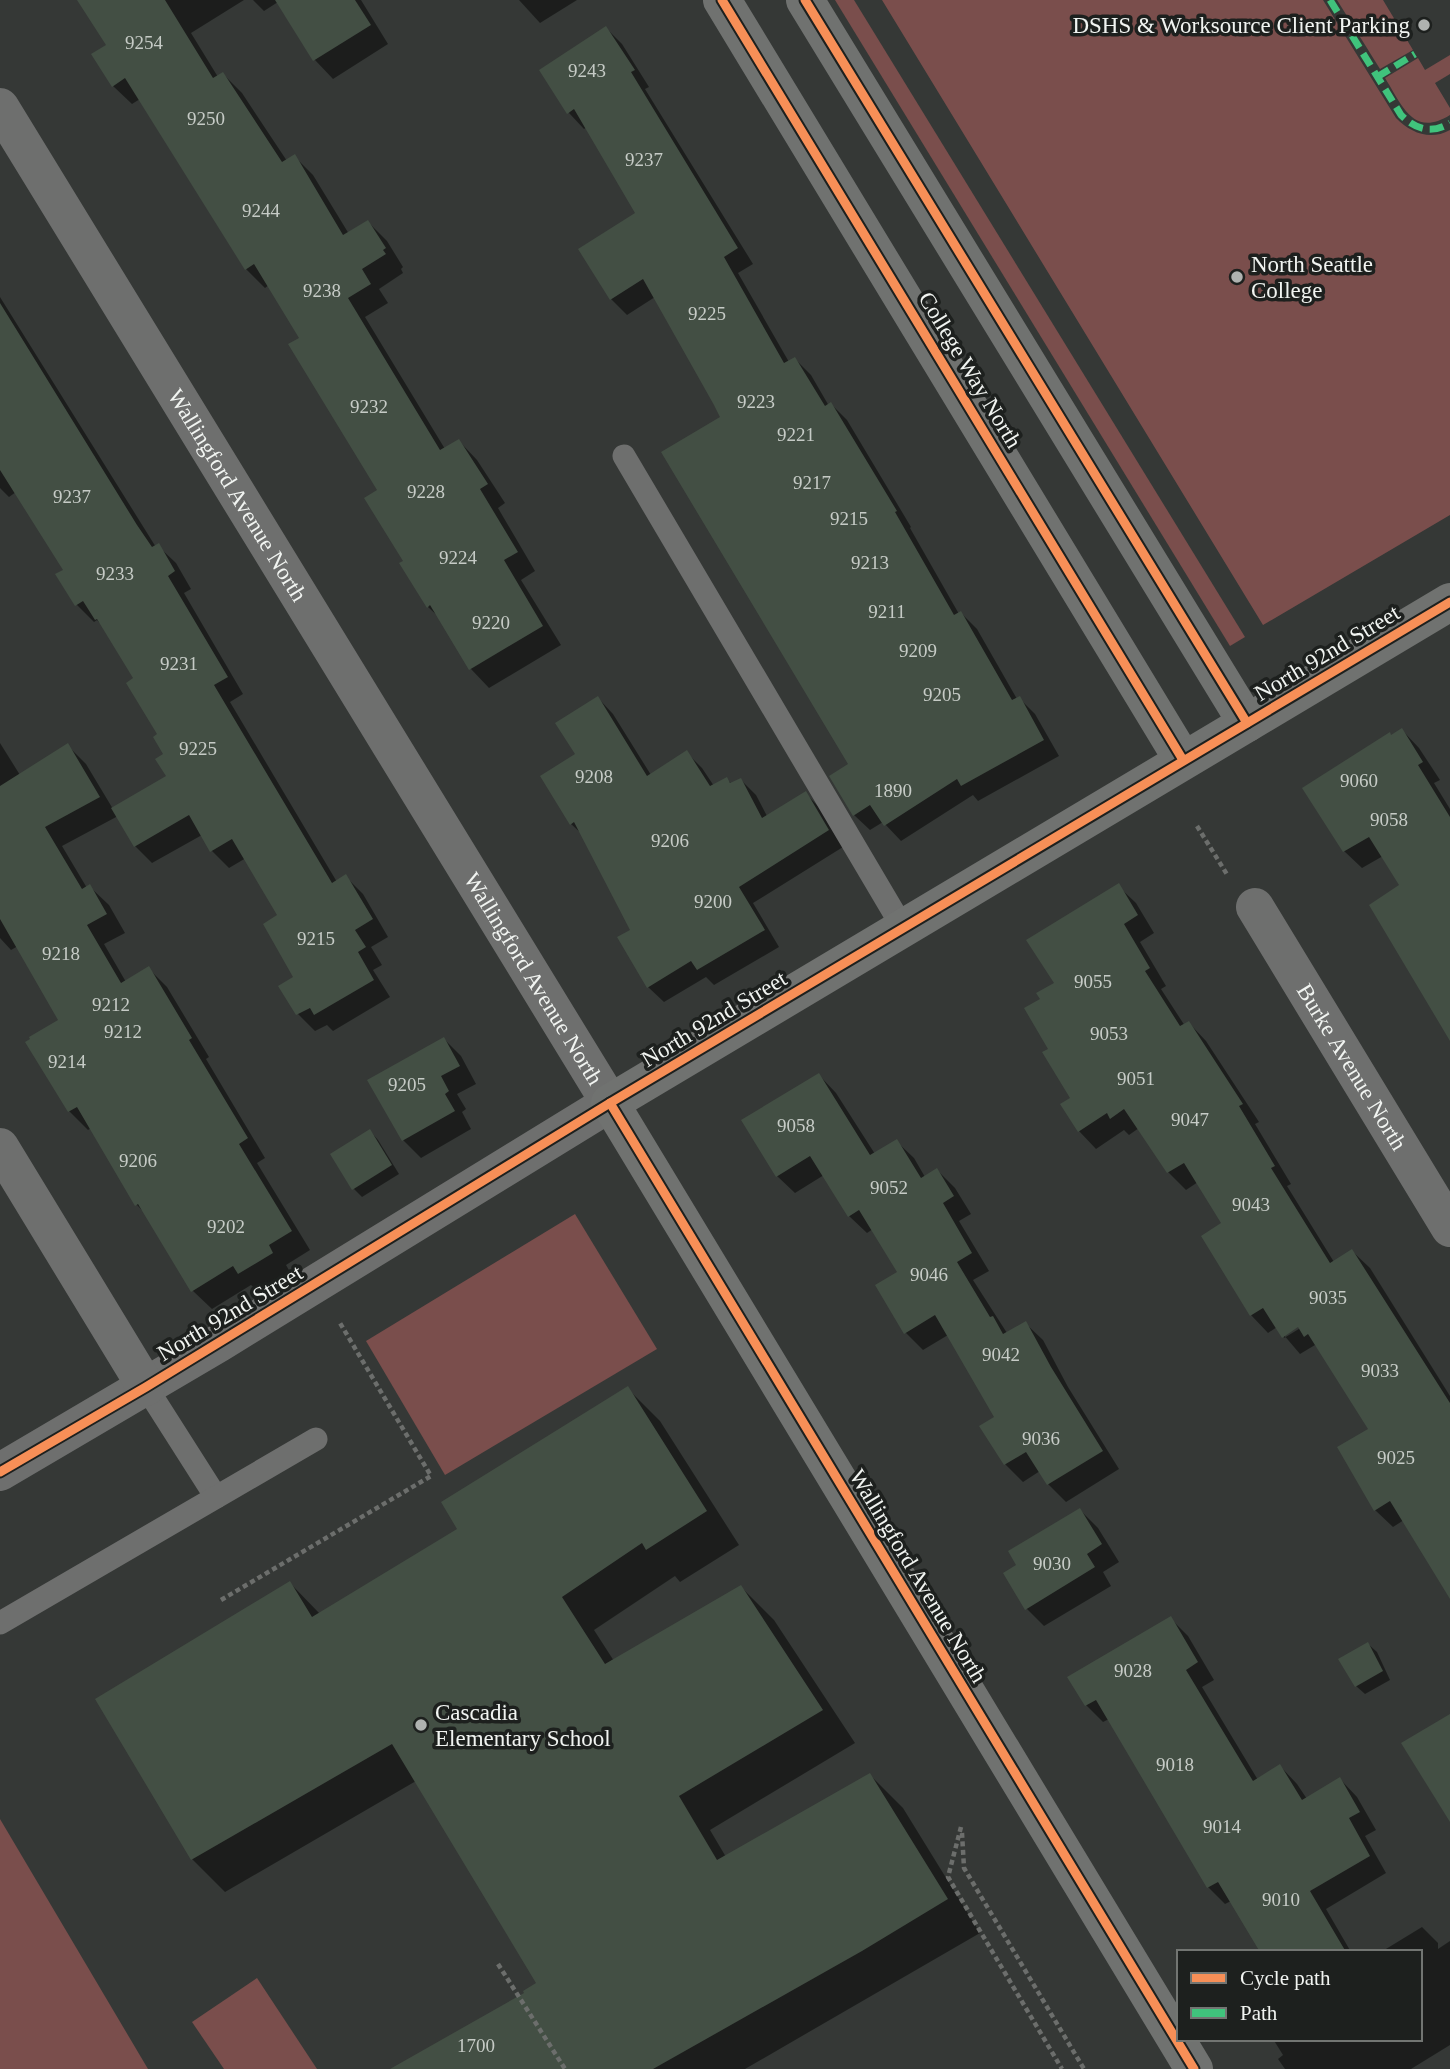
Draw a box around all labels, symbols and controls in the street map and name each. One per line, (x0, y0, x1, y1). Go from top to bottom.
place label: DSHS & Worksource Client Parking (1072, 13, 1410, 38)
marker: DSHS & Worksource Client Parking (1416, 17, 1432, 33)
house number: 9254 (125, 32, 164, 53)
house number: 9243 (568, 60, 606, 81)
house number: 9250 (187, 108, 225, 129)
house number: 9237 (625, 149, 663, 170)
house number: 9244 (242, 200, 281, 221)
place label: North Seattle College (1251, 252, 1373, 303)
marker: North Seattle College (1229, 269, 1245, 285)
house number: 9238 (303, 280, 341, 301)
street label: College Way North (913, 287, 1027, 453)
house number: 9225 (688, 303, 726, 324)
street label: Wallingford Avenue North (163, 384, 312, 606)
house number: 9223 (737, 391, 775, 412)
house number: 9232 (350, 396, 388, 417)
house number: 9221 (777, 424, 815, 445)
house number: 9217 (793, 472, 831, 493)
house number: 9228 (407, 481, 445, 502)
house number: 9237 (53, 486, 91, 507)
house number: 9215 (830, 508, 868, 529)
house number: 9224 (439, 547, 478, 568)
house number: 9213 (851, 552, 889, 573)
house number: 9233 (96, 563, 134, 584)
street label: North 92nd Street (1250, 600, 1405, 706)
house number: 9211 (868, 601, 906, 622)
house number: 9220 (472, 612, 510, 633)
house number: 9209 (899, 640, 937, 661)
house number: 9231 (160, 653, 198, 674)
house number: 9205 (923, 684, 961, 705)
house number: 9225 (179, 738, 217, 759)
house number: 9208 (575, 766, 613, 787)
house number: 9060 (1340, 770, 1378, 791)
house number: 1890 (874, 780, 912, 801)
house number: 9058 (1370, 809, 1408, 830)
house number: 9206 (651, 830, 689, 851)
street label: Wallingford Avenue North (459, 868, 609, 1090)
house number: 9200 (694, 891, 732, 912)
house number: 9215 (297, 928, 335, 949)
house number: 9218 (42, 943, 80, 964)
street label: North 92nd Street (637, 966, 792, 1072)
house number: 9055 (1074, 971, 1112, 992)
street label: Burke Avenue North (1292, 979, 1412, 1155)
house number: 9212 (92, 994, 130, 1015)
house number: 9212 (104, 1021, 142, 1042)
house number: 9053 (1090, 1023, 1128, 1044)
house number: 9214 (48, 1051, 87, 1072)
house number: 9051 (1117, 1068, 1155, 1089)
house number: 9205 (388, 1074, 426, 1095)
house number: 9047 (1171, 1109, 1209, 1130)
house number: 9058 (777, 1115, 815, 1136)
house number: 9206 (119, 1150, 157, 1171)
house number: 9052 (870, 1177, 908, 1198)
house number: 9043 (1232, 1194, 1270, 1215)
house number: 9202 (207, 1216, 245, 1237)
street label: North 92nd Street (153, 1260, 308, 1366)
house number: 9046 (910, 1264, 948, 1285)
house number: 9035 (1309, 1287, 1347, 1308)
house number: 9042 (982, 1344, 1020, 1365)
house number: 9033 (1361, 1360, 1399, 1381)
house number: 9036 (1022, 1428, 1060, 1449)
house number: 9025 (1377, 1447, 1415, 1468)
street label: Wallingford Avenue North (844, 1465, 992, 1688)
house number: 9030 (1033, 1553, 1071, 1574)
house number: 9028 (1114, 1660, 1152, 1681)
place label: Cascadia Elementary School (435, 1700, 611, 1751)
marker: Cascadia Elementary School (413, 1717, 429, 1733)
house number: 9018 (1156, 1754, 1194, 1775)
house number: 9014 (1203, 1816, 1242, 1837)
house number: 9010 (1262, 1889, 1300, 1910)
legend (1177, 1950, 1422, 2041)
text: Cycle path (1240, 1966, 1331, 1990)
text: Path (1240, 2001, 1278, 2025)
house number: 1700 (457, 2035, 495, 2056)

